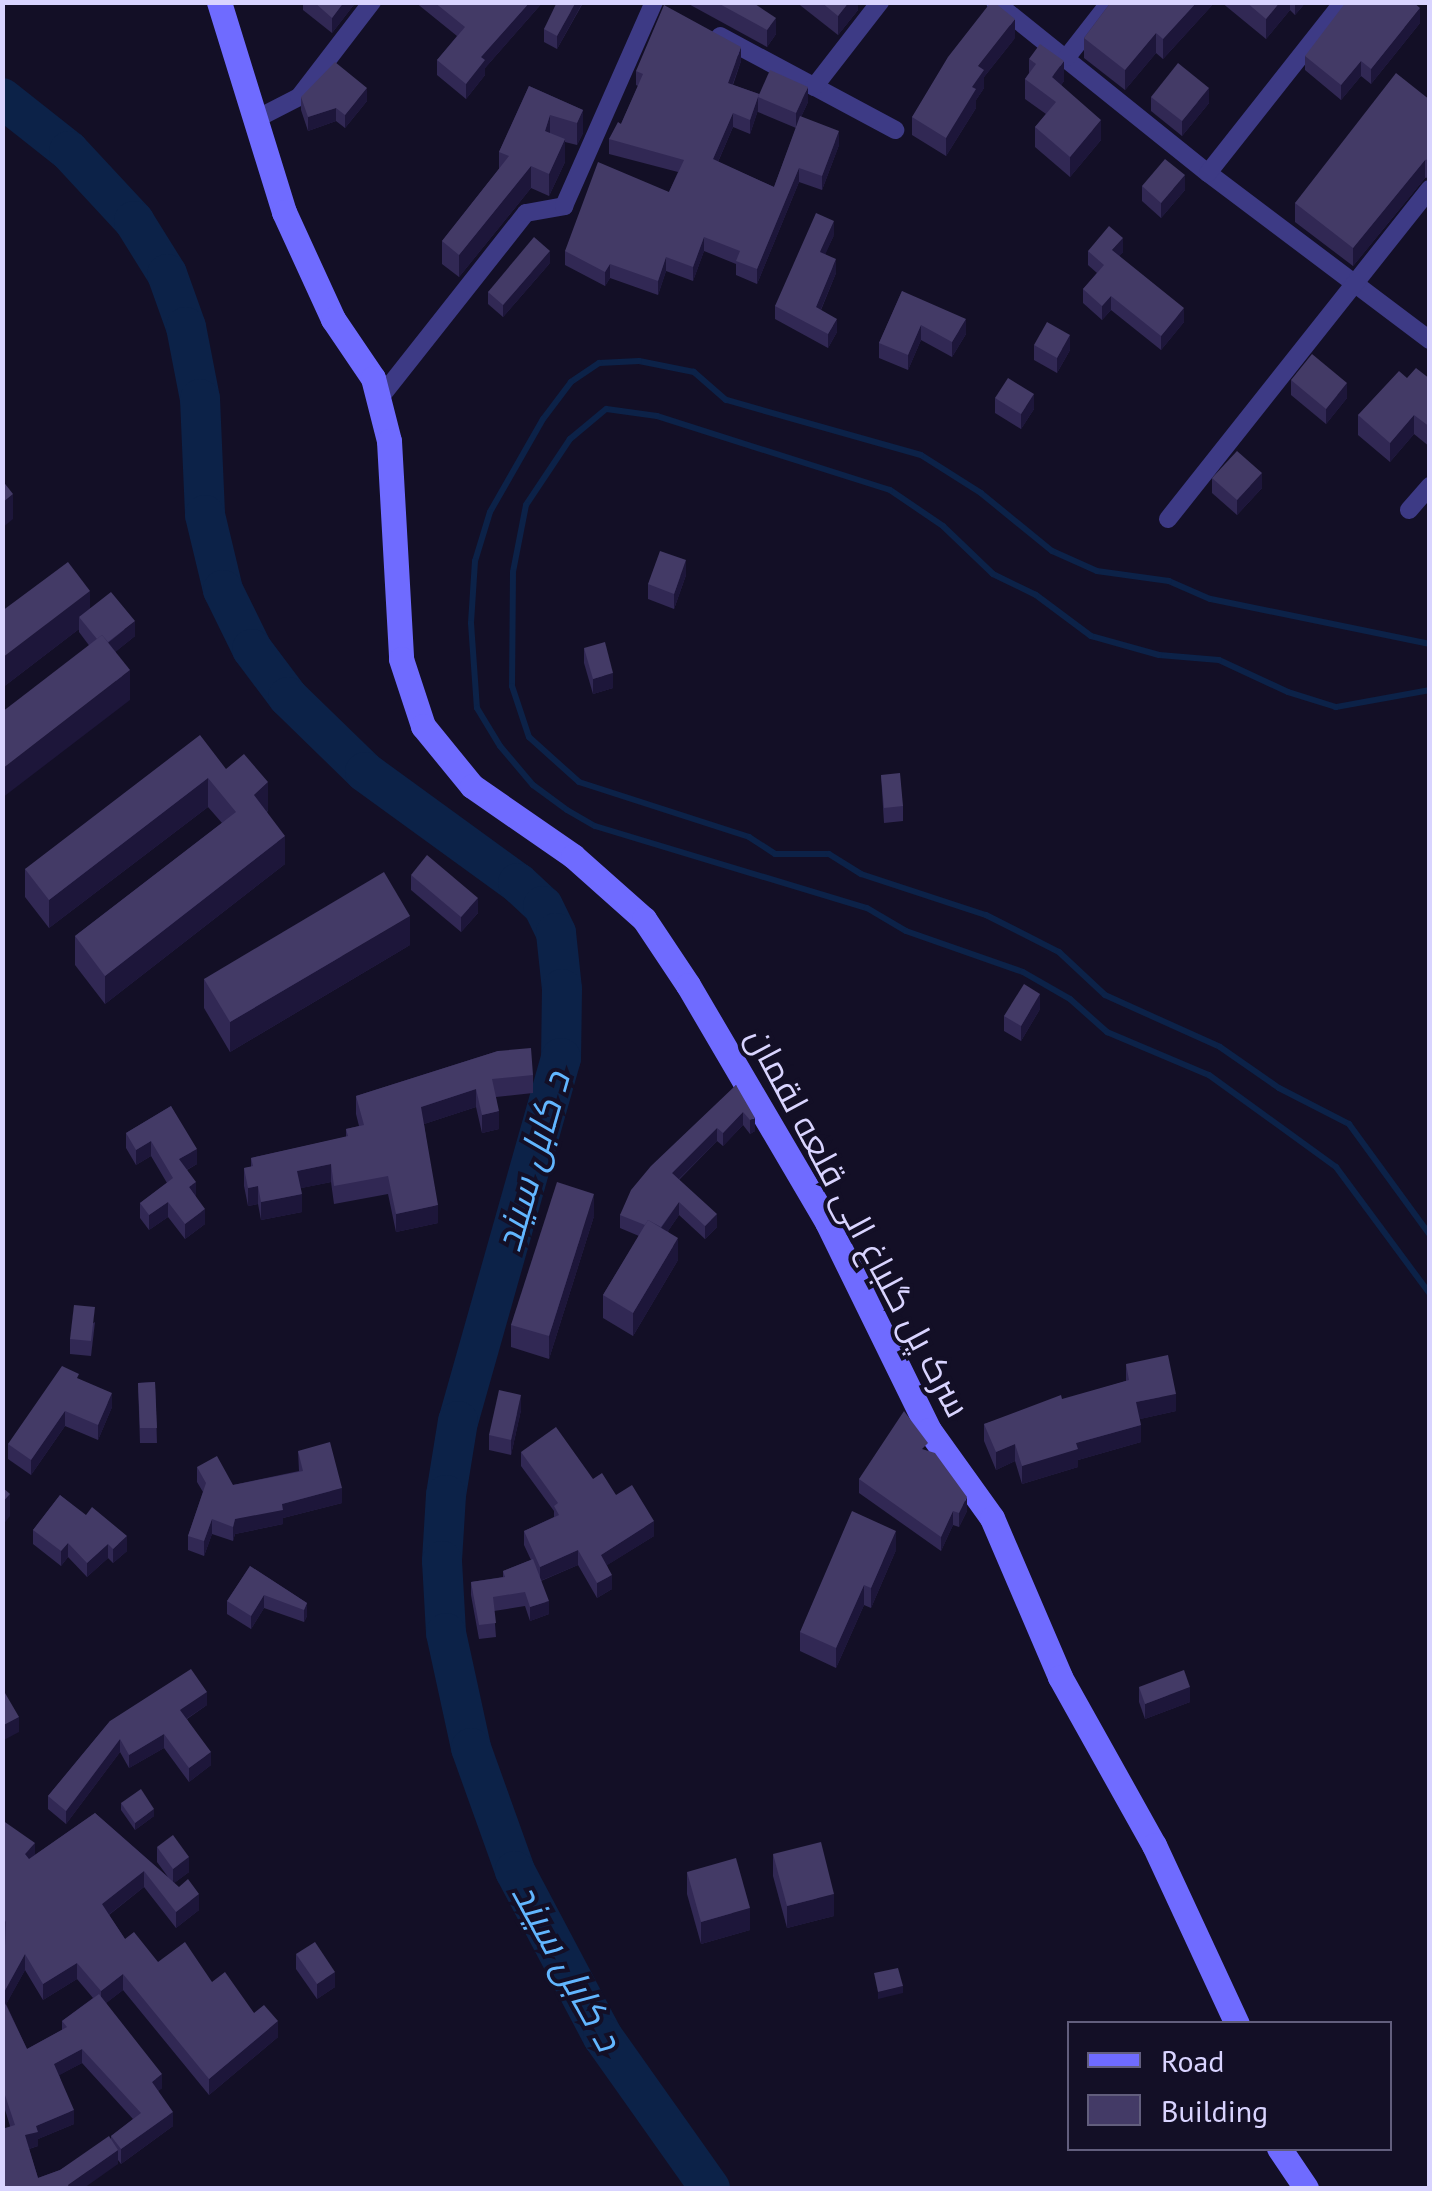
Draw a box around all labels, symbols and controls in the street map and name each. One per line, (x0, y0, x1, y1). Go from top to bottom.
street label: سرک پل گلباغ الی قلعه لقمان (738, 1020, 980, 1424)
water label: د کابل سيند (484, 1066, 578, 1256)
water label: د کابل سيند (503, 1874, 633, 2058)
legend (1067, 2021, 1392, 2151)
text: Road (1161, 2041, 1225, 2080)
text: Building (1161, 2091, 1268, 2130)

